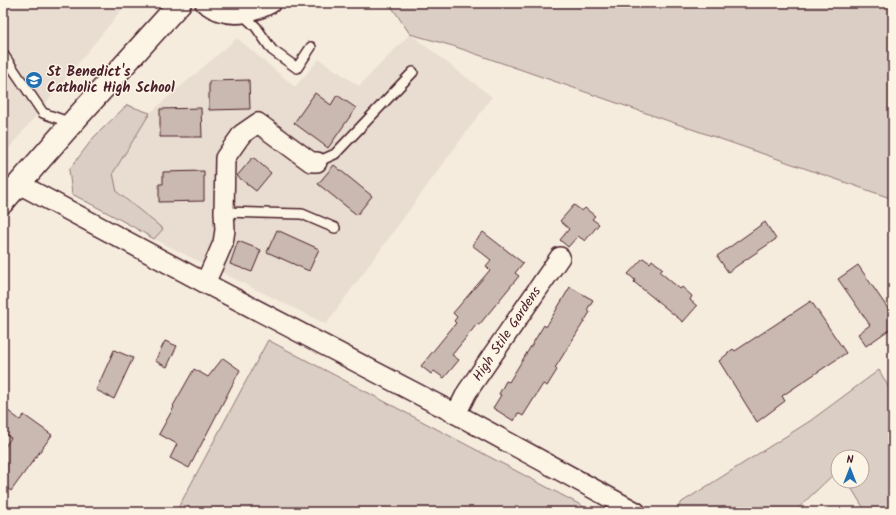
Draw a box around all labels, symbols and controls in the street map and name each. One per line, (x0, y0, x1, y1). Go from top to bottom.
place label: St Benedict's Catholic High School (47, 61, 175, 99)
school or university icon: St Benedict's Catholic High School (24, 70, 44, 90)
street label: High Stile Gardens (467, 282, 547, 386)
north arrow (830, 449, 870, 489)
text: N (847, 451, 854, 469)

